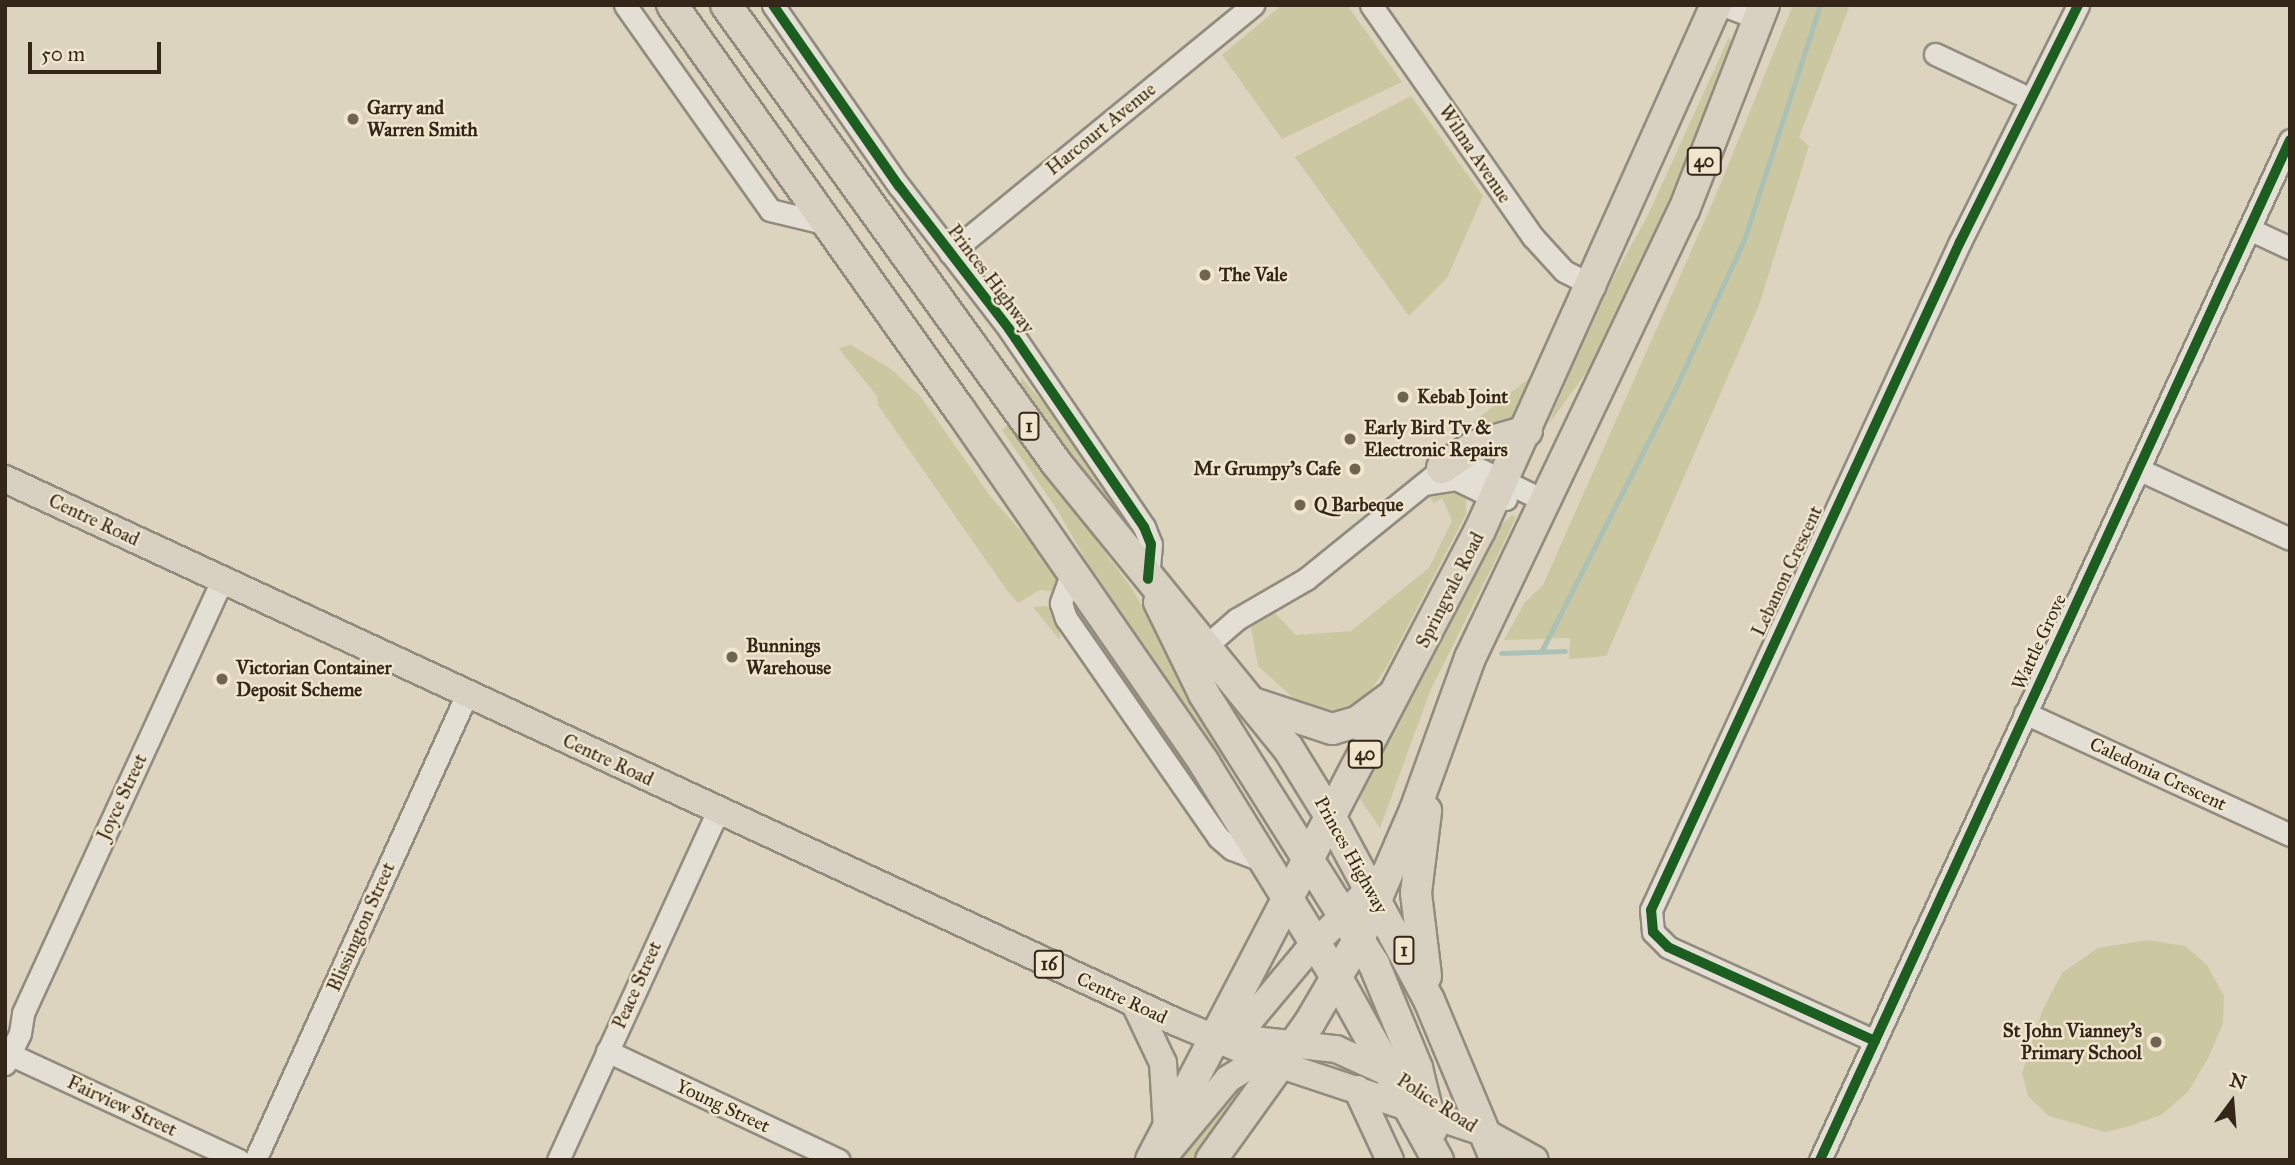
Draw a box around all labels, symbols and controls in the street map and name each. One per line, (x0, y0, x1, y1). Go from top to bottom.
scale bar (32, 28, 164, 72)
text: 50 m (41, 41, 85, 67)
street label: Harcourt Avenue (1042, 78, 1160, 180)
place label: Garry and Warren Smith (367, 97, 478, 141)
street label: Wilma Avenue (1434, 101, 1516, 207)
marker: Garry and Warren Smith (345, 111, 361, 127)
road number: 40 (1686, 146, 1722, 176)
street label: Princes Highway (943, 220, 1039, 338)
place label: The Vale (1219, 264, 1287, 286)
marker: The Vale (1197, 267, 1213, 283)
place label: Kebab Joint (1417, 386, 1508, 408)
marker: Kebab Joint (1395, 389, 1411, 405)
road number: 1 (1017, 412, 1041, 440)
place label: Early Bird Tv & Electronic Repairs (1364, 417, 1508, 461)
marker: Early Bird Tv & Electronic Repairs (1342, 431, 1358, 447)
place label: Mr Grumpy’s Cafe (1194, 458, 1341, 480)
marker: Mr Grumpy’s Cafe (1347, 461, 1363, 477)
street label: Centre Road (45, 489, 143, 551)
place label: Q Barbeque (1314, 494, 1403, 516)
marker: Q Barbeque (1292, 497, 1308, 513)
street label: Lebanon Crescent (1747, 502, 1827, 640)
street label: Springvale Road (1411, 528, 1489, 652)
street label: Wattle Grove (2007, 591, 2071, 693)
place label: Bunnings Warehouse (746, 635, 831, 679)
marker: Bunnings Warehouse (724, 649, 740, 665)
place label: Victorian Container Deposit Scheme (236, 657, 392, 701)
marker: Victorian Container Deposit Scheme (214, 671, 230, 687)
street label: Centre Road (559, 729, 657, 791)
street label: Caledonia Crescent (2086, 732, 2230, 816)
road number: 40 (1348, 740, 1382, 768)
street label: Joyce Street (92, 750, 152, 844)
street label: Princes Highway (1309, 792, 1393, 918)
street label: Blissington Street (322, 859, 400, 995)
road number: 1 (1392, 936, 1416, 965)
street label: Peace Street (608, 938, 666, 1032)
road number: 16 (1033, 950, 1065, 979)
street label: Centre Road (1073, 967, 1171, 1029)
place label: St John Vianney's Primary School (2003, 1020, 2142, 1064)
marker: St John Vianney's Primary School (2148, 1034, 2164, 1050)
north arrow (2197, 1067, 2267, 1137)
text: N (2227, 1068, 2249, 1095)
street label: Police Road (1393, 1069, 1481, 1137)
street label: Fairview Street (63, 1071, 181, 1141)
street label: Young Street (672, 1074, 774, 1138)

